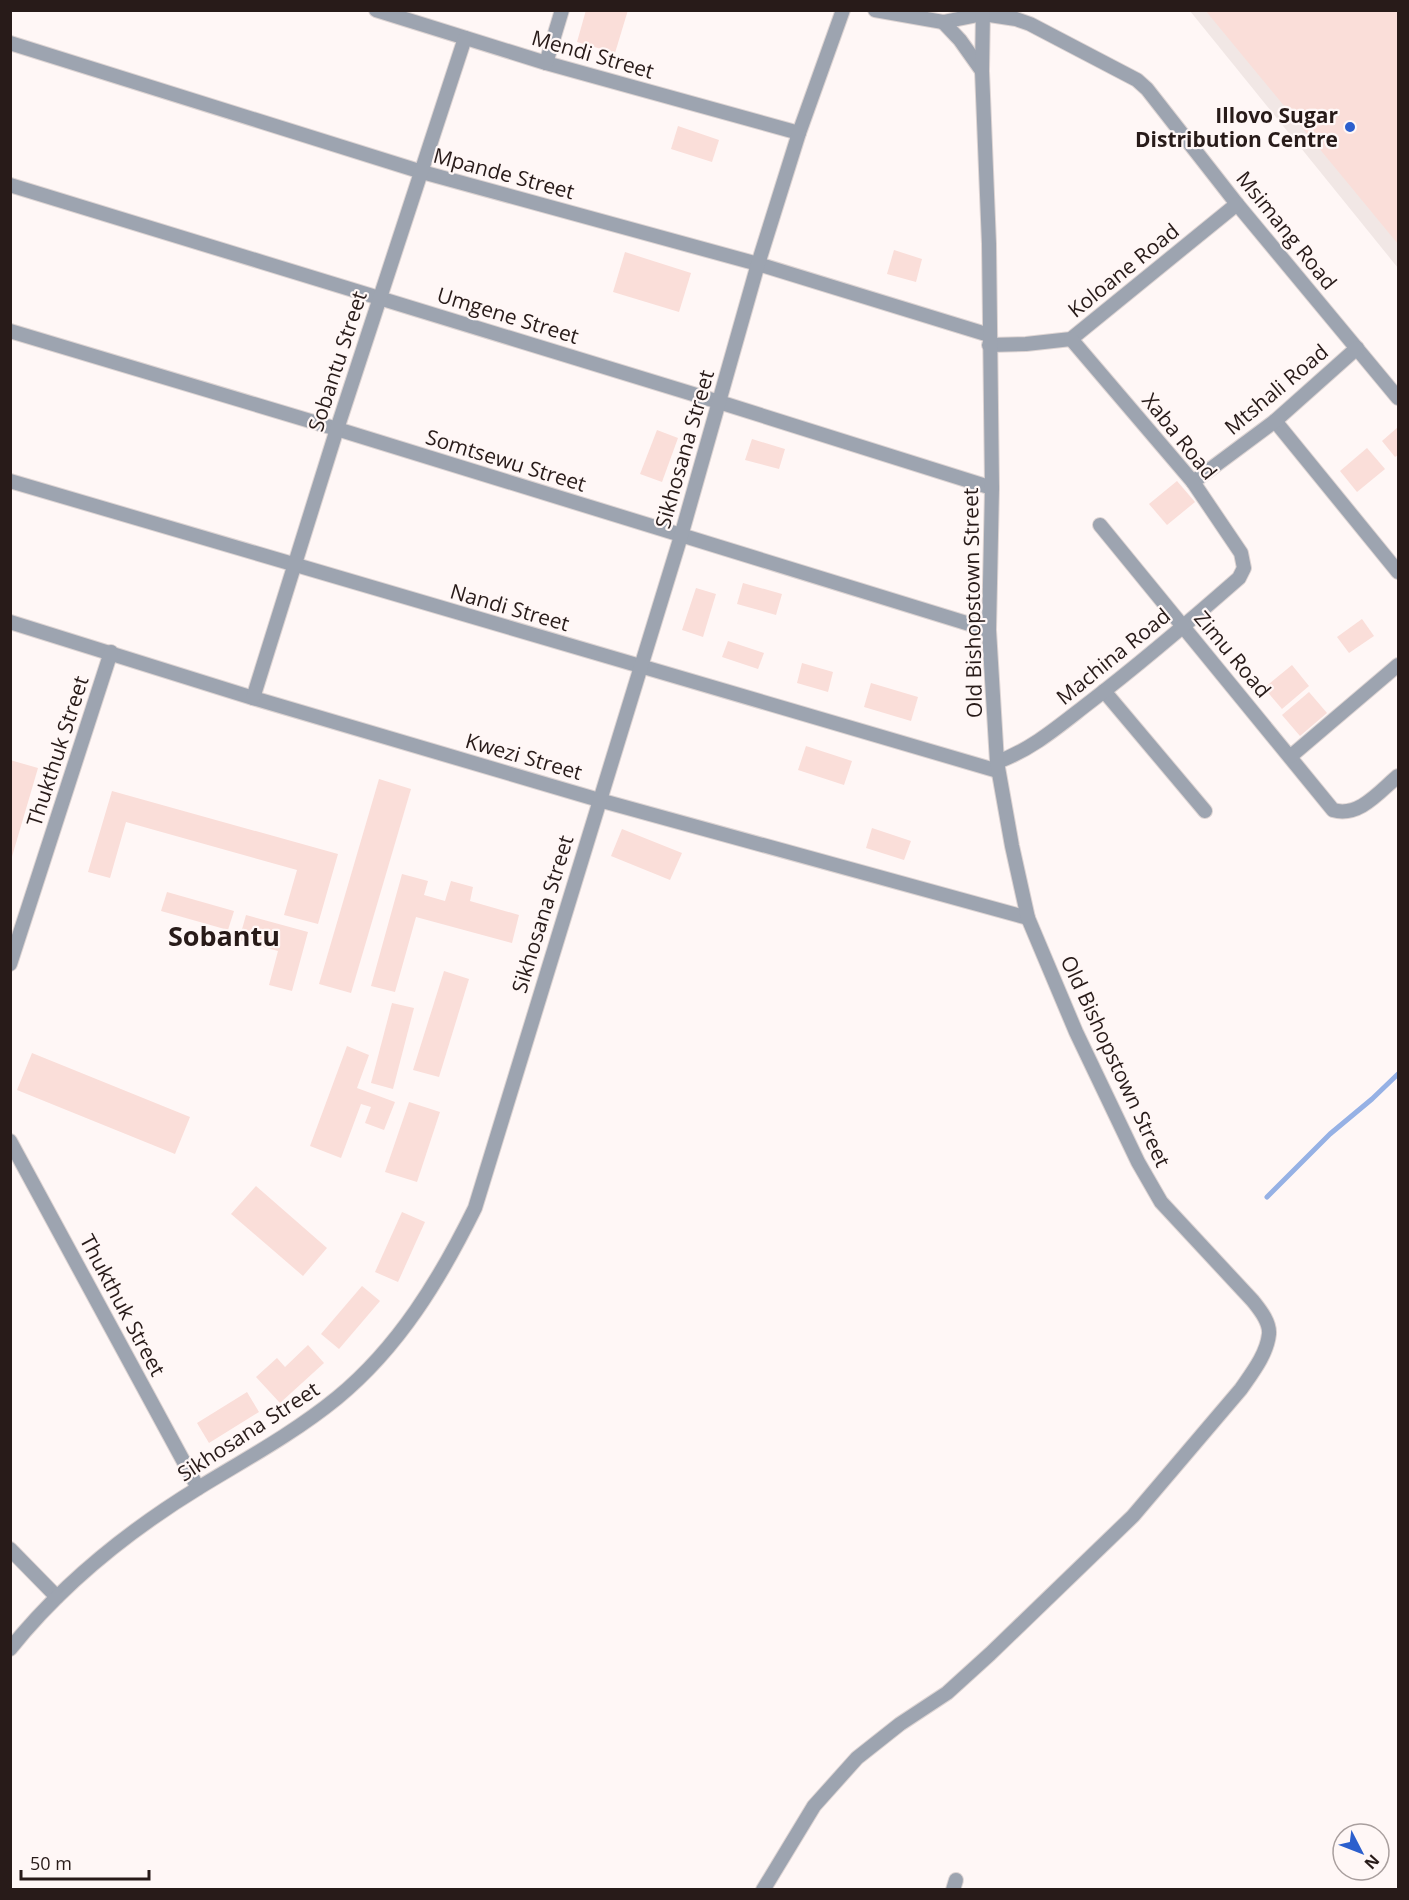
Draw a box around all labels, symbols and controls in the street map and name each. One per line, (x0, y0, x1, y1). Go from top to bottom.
street label: Mendi Street (529, 23, 657, 85)
place label: Illovo Sugar Distribution Centre (1135, 101, 1338, 153)
marker: Illovo Sugar Distribution Centre (1343, 120, 1357, 134)
street label: Mpande Street (430, 141, 578, 205)
street label: Msimang Road (1230, 165, 1344, 295)
street label: Koloane Road (1062, 217, 1184, 323)
street label: Umgene Street (434, 280, 582, 350)
street label: Sobantu Street (301, 287, 373, 435)
street label: Mtshali Road (1218, 337, 1334, 441)
street label: Sikhosana Street (648, 366, 720, 532)
street label: Xaba Road (1136, 387, 1224, 485)
street label: Somtsewu Street (422, 422, 590, 498)
street label: Old Bishopstown Street (956, 487, 988, 719)
street label: Nandi Street (447, 577, 573, 637)
street label: Machina Road (1050, 601, 1176, 711)
street label: Zimu Road (1188, 605, 1278, 703)
street label: Thukthuk Street (19, 672, 95, 830)
street label: Kwezi Street (462, 726, 586, 786)
street label: Sikhosana Street (505, 832, 579, 996)
district label: Sobantu (168, 917, 280, 954)
street label: Old Bishopstown Street (1055, 951, 1177, 1171)
street label: Thukthuk Street (74, 1229, 172, 1381)
street label: Sikhosana Street (172, 1375, 324, 1487)
north arrow (1331, 1822, 1391, 1882)
scale bar (21, 1843, 148, 1881)
text: N (1360, 1850, 1385, 1874)
text: 50 m (30, 1851, 72, 1875)

